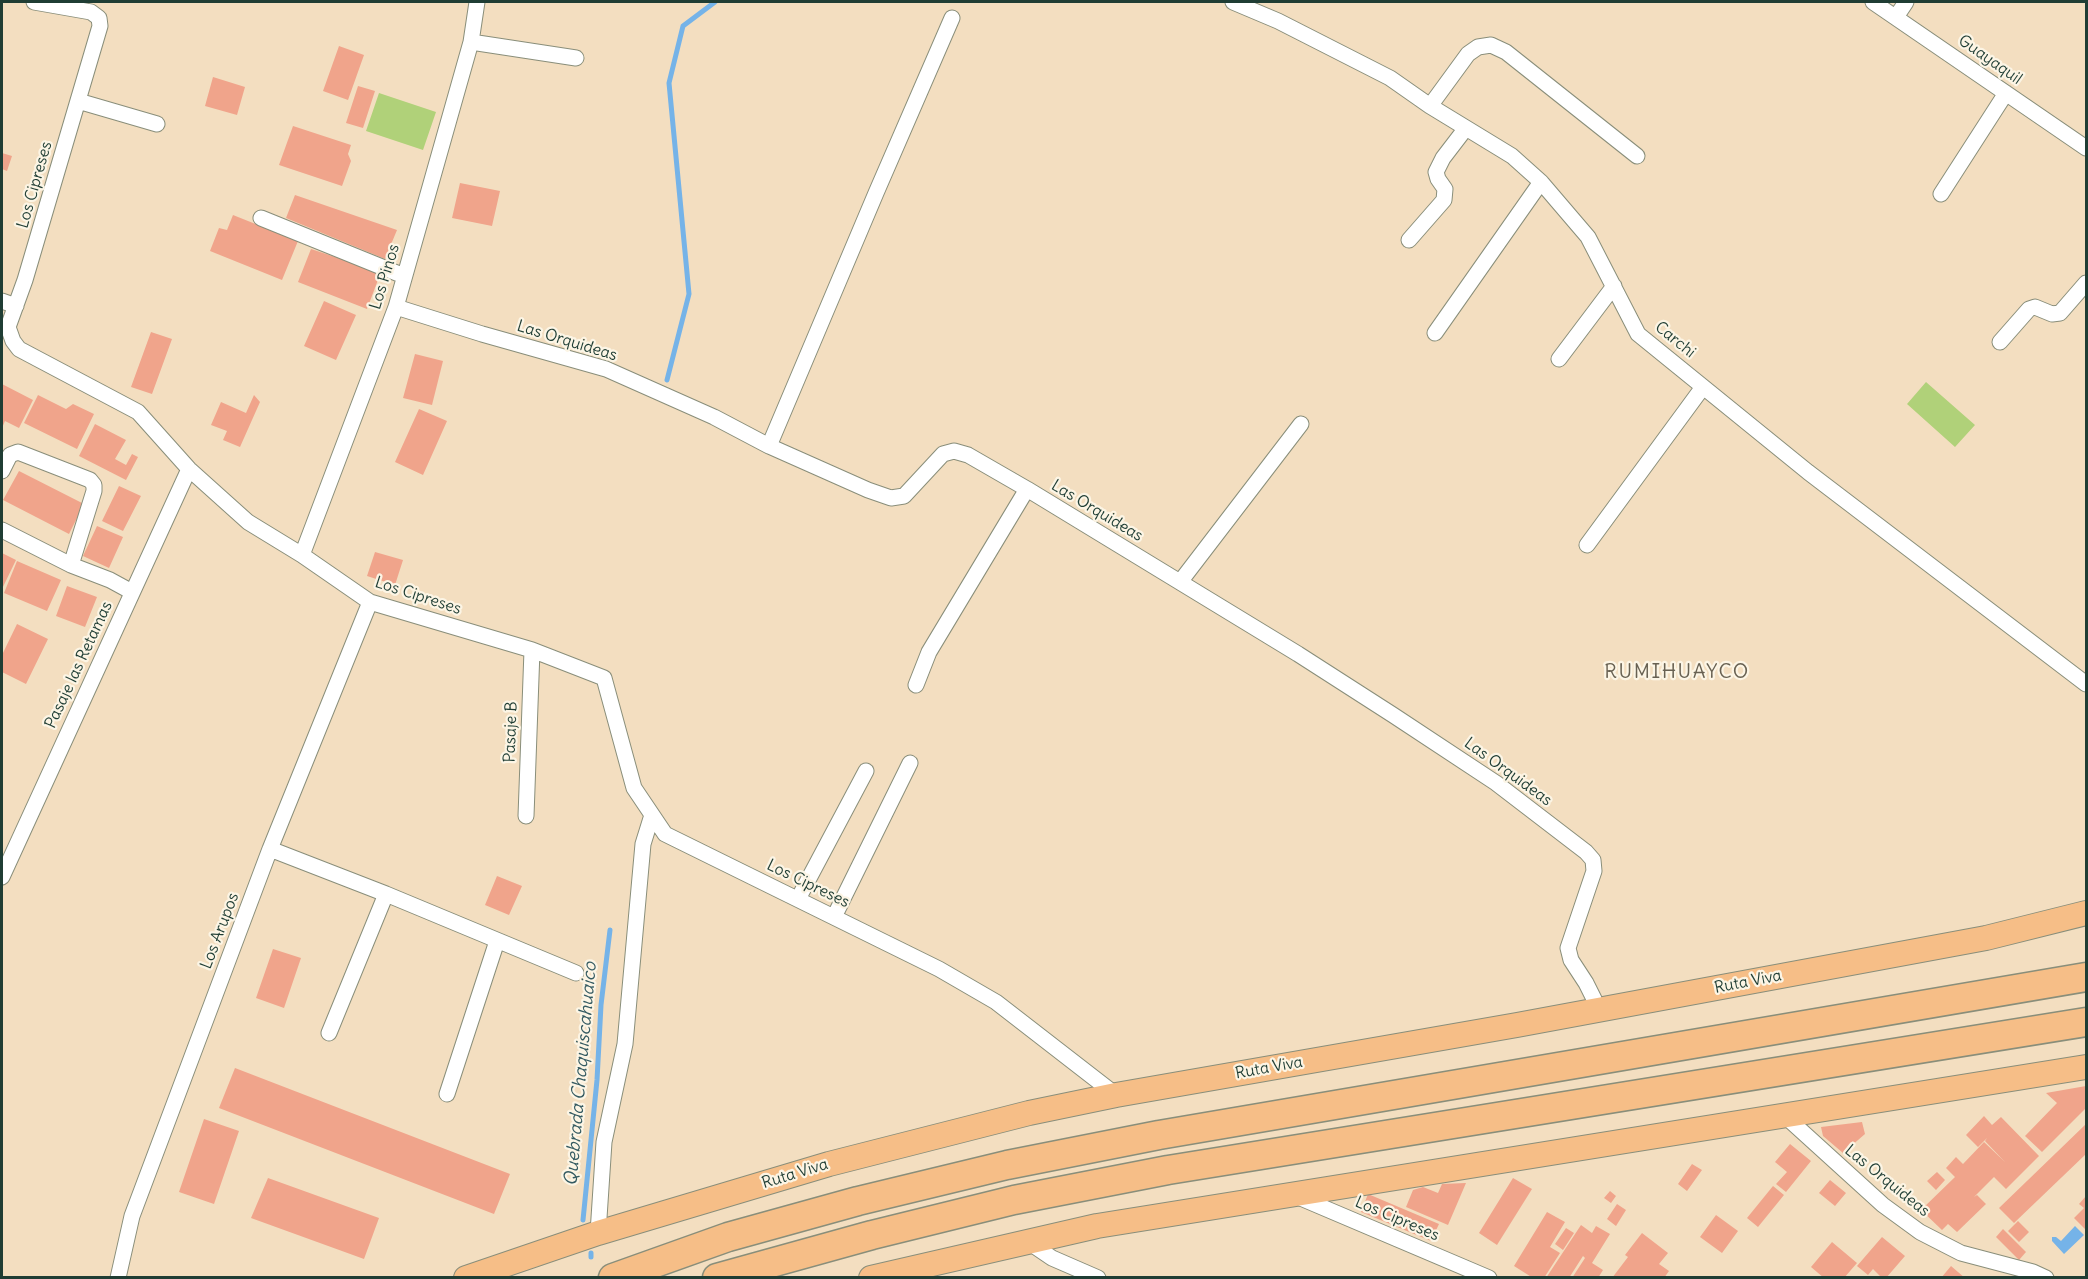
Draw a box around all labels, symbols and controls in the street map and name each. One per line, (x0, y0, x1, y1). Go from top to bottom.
street label: Guayaquil (1954, 31, 2026, 89)
street label: Los Cipreses (13, 139, 57, 231)
street label: Los Pinos (366, 242, 404, 312)
street label: Las Orquideas (515, 317, 619, 365)
street label: Carchi (1651, 318, 1699, 362)
street label: Las Orquideas (1048, 476, 1146, 546)
street label: Los Cipreses (372, 573, 464, 619)
street label: Pasaje las Retamas (41, 598, 117, 732)
district label: RUMIHUAYCO (1604, 660, 1750, 684)
street label: Pasaje B (500, 701, 522, 763)
street label: Las Orquideas (1460, 734, 1556, 810)
street label: Los Cipreses (763, 856, 853, 912)
street label: Los Arupos (197, 890, 243, 972)
water label: Quebrada Chaquiscahuaico (560, 961, 602, 1187)
street label: Ruta Viva (1713, 966, 1783, 998)
street label: Ruta Viva (1234, 1053, 1304, 1083)
street label: Las Orquideas (1841, 1141, 1933, 1221)
street label: Ruta Viva (760, 1155, 830, 1193)
street label: Los Cipreses (1352, 1193, 1442, 1245)

